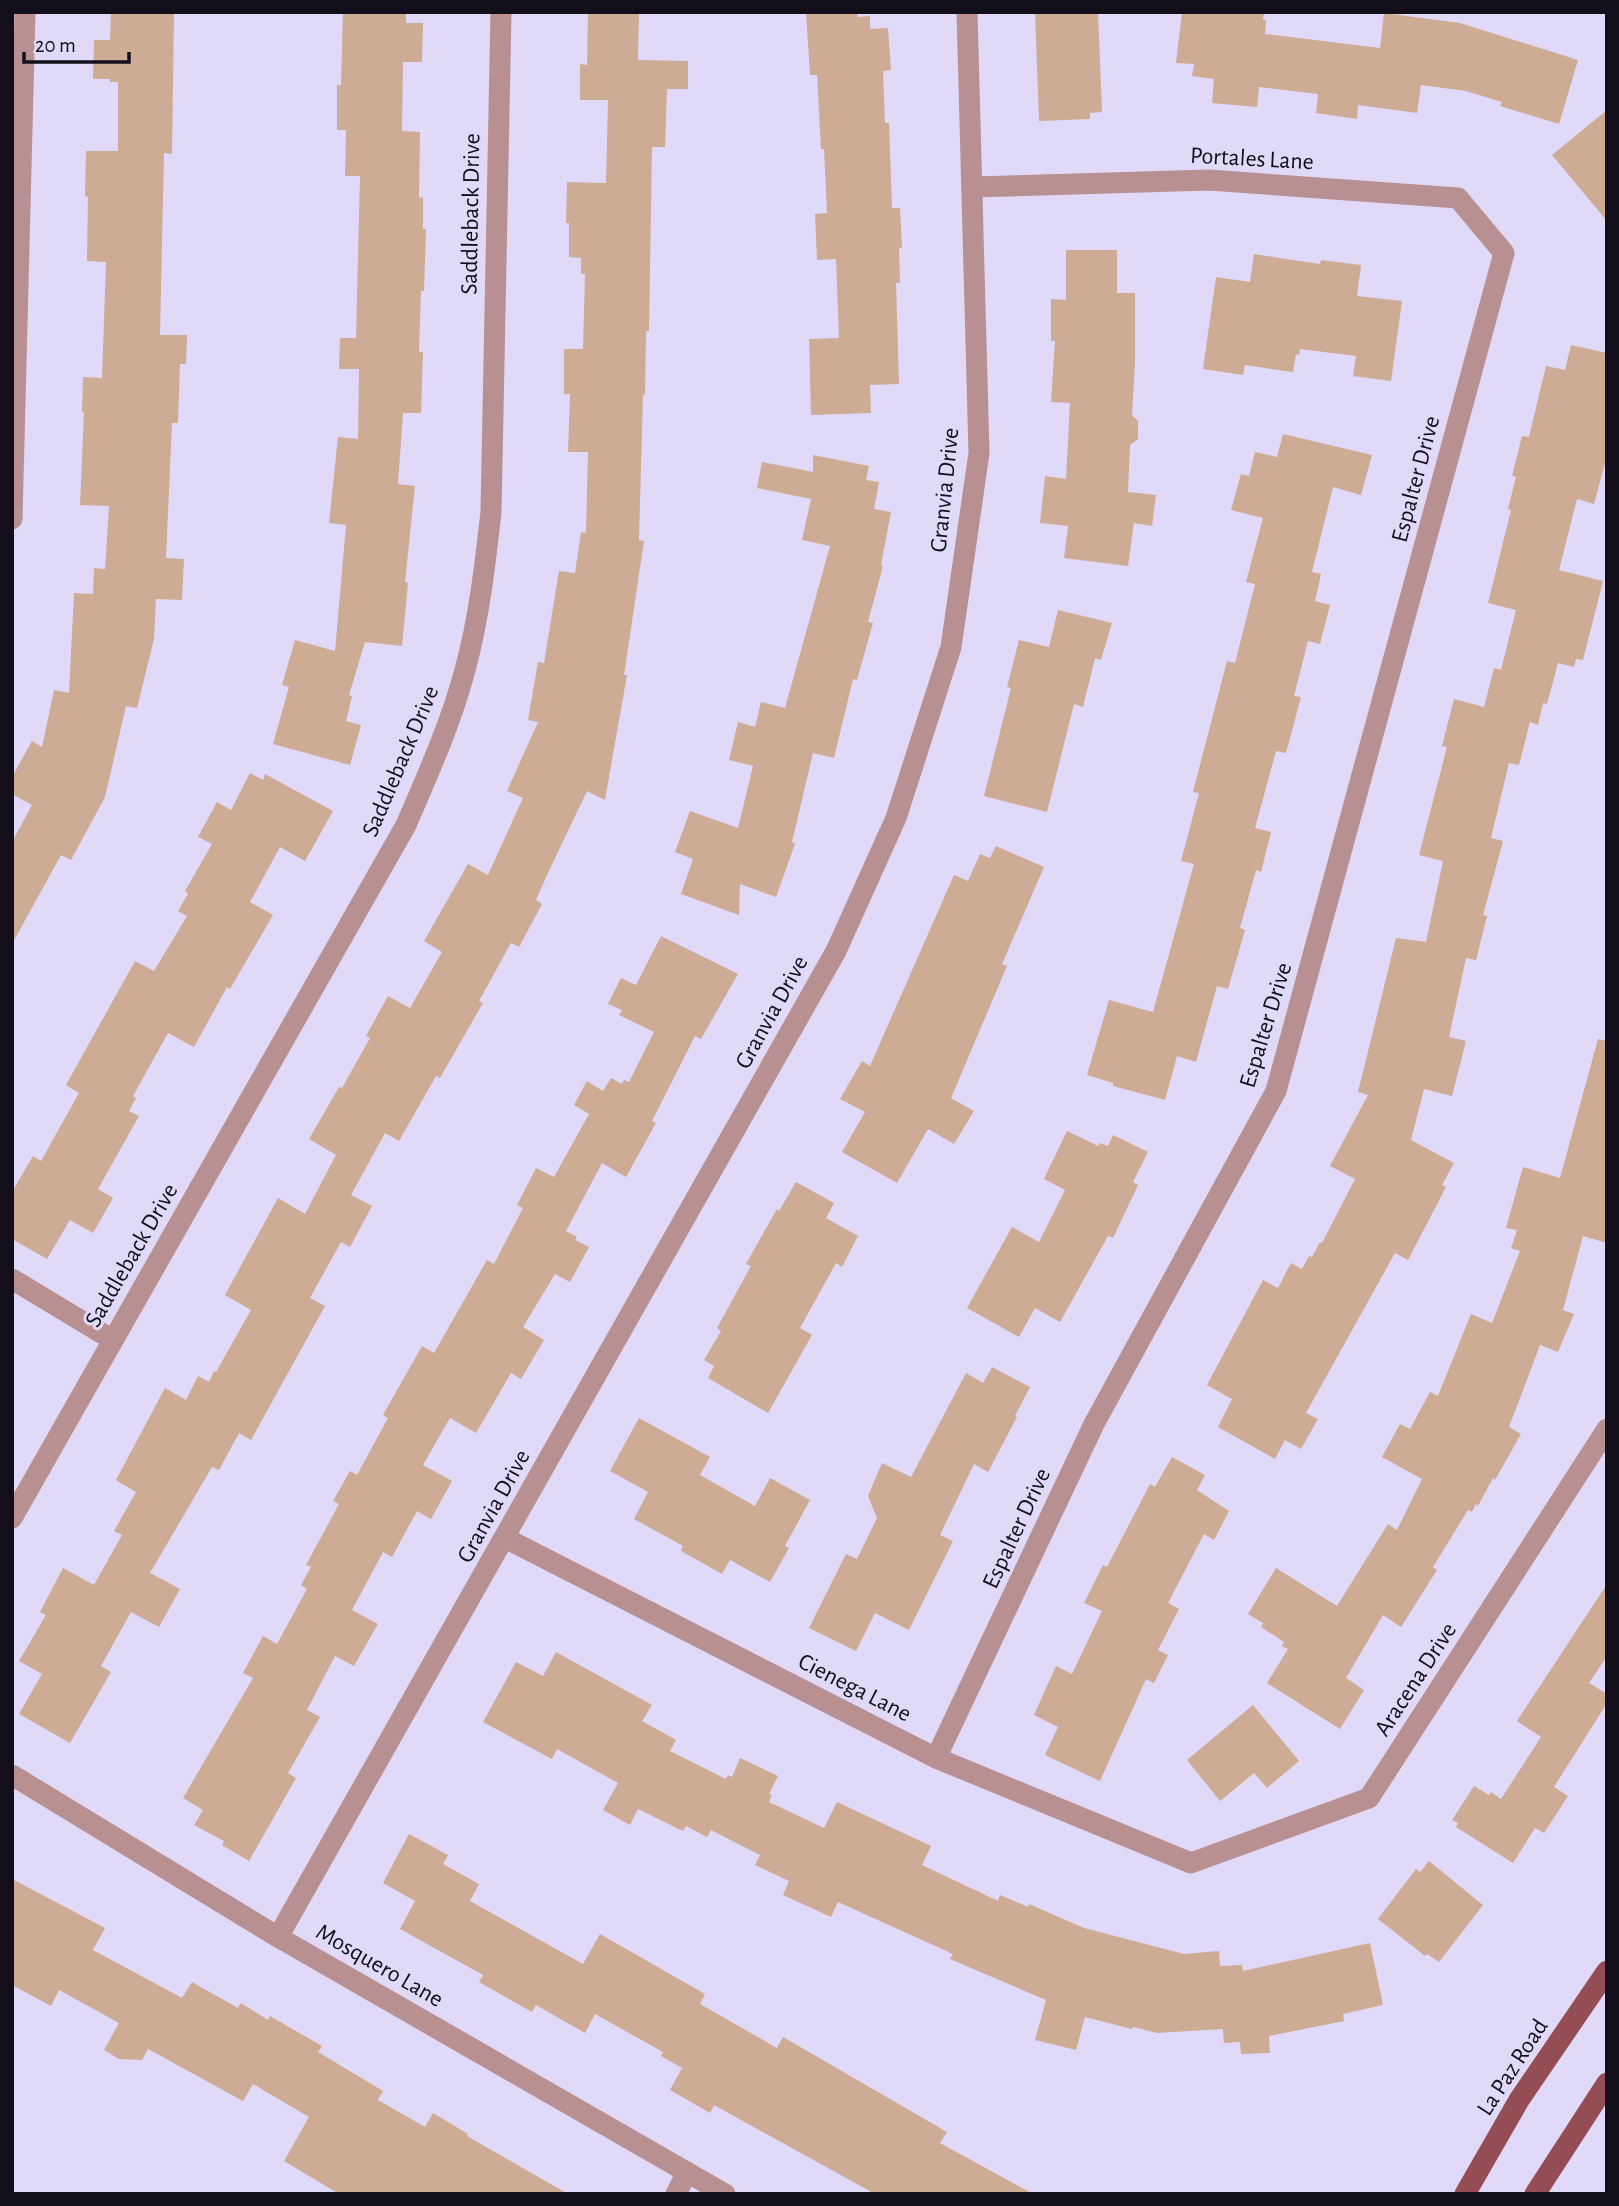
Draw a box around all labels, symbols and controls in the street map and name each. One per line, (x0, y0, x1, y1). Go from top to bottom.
scale bar (24, 21, 130, 65)
text: 20 m (35, 35, 76, 56)
street label: Saddleback Drive (458, 133, 484, 295)
street label: Portales Lane (1190, 144, 1314, 174)
street label: Espalter Drive (1388, 414, 1444, 545)
street label: Granvia Drive (927, 427, 963, 554)
street label: Saddleback Drive (358, 682, 443, 840)
street label: Granvia Drive (731, 952, 813, 1073)
street label: Espalter Drive (1236, 960, 1296, 1091)
street label: Saddleback Drive (81, 1180, 183, 1331)
street label: Granvia Drive (453, 1446, 535, 1567)
street label: Espalter Drive (979, 1465, 1055, 1592)
street label: Aracena Drive (1370, 1619, 1461, 1741)
street label: Cienega Lane (794, 1649, 915, 1727)
street label: Mosquero Lane (312, 1920, 447, 2012)
street label: La Paz Road (1473, 2015, 1553, 2120)

